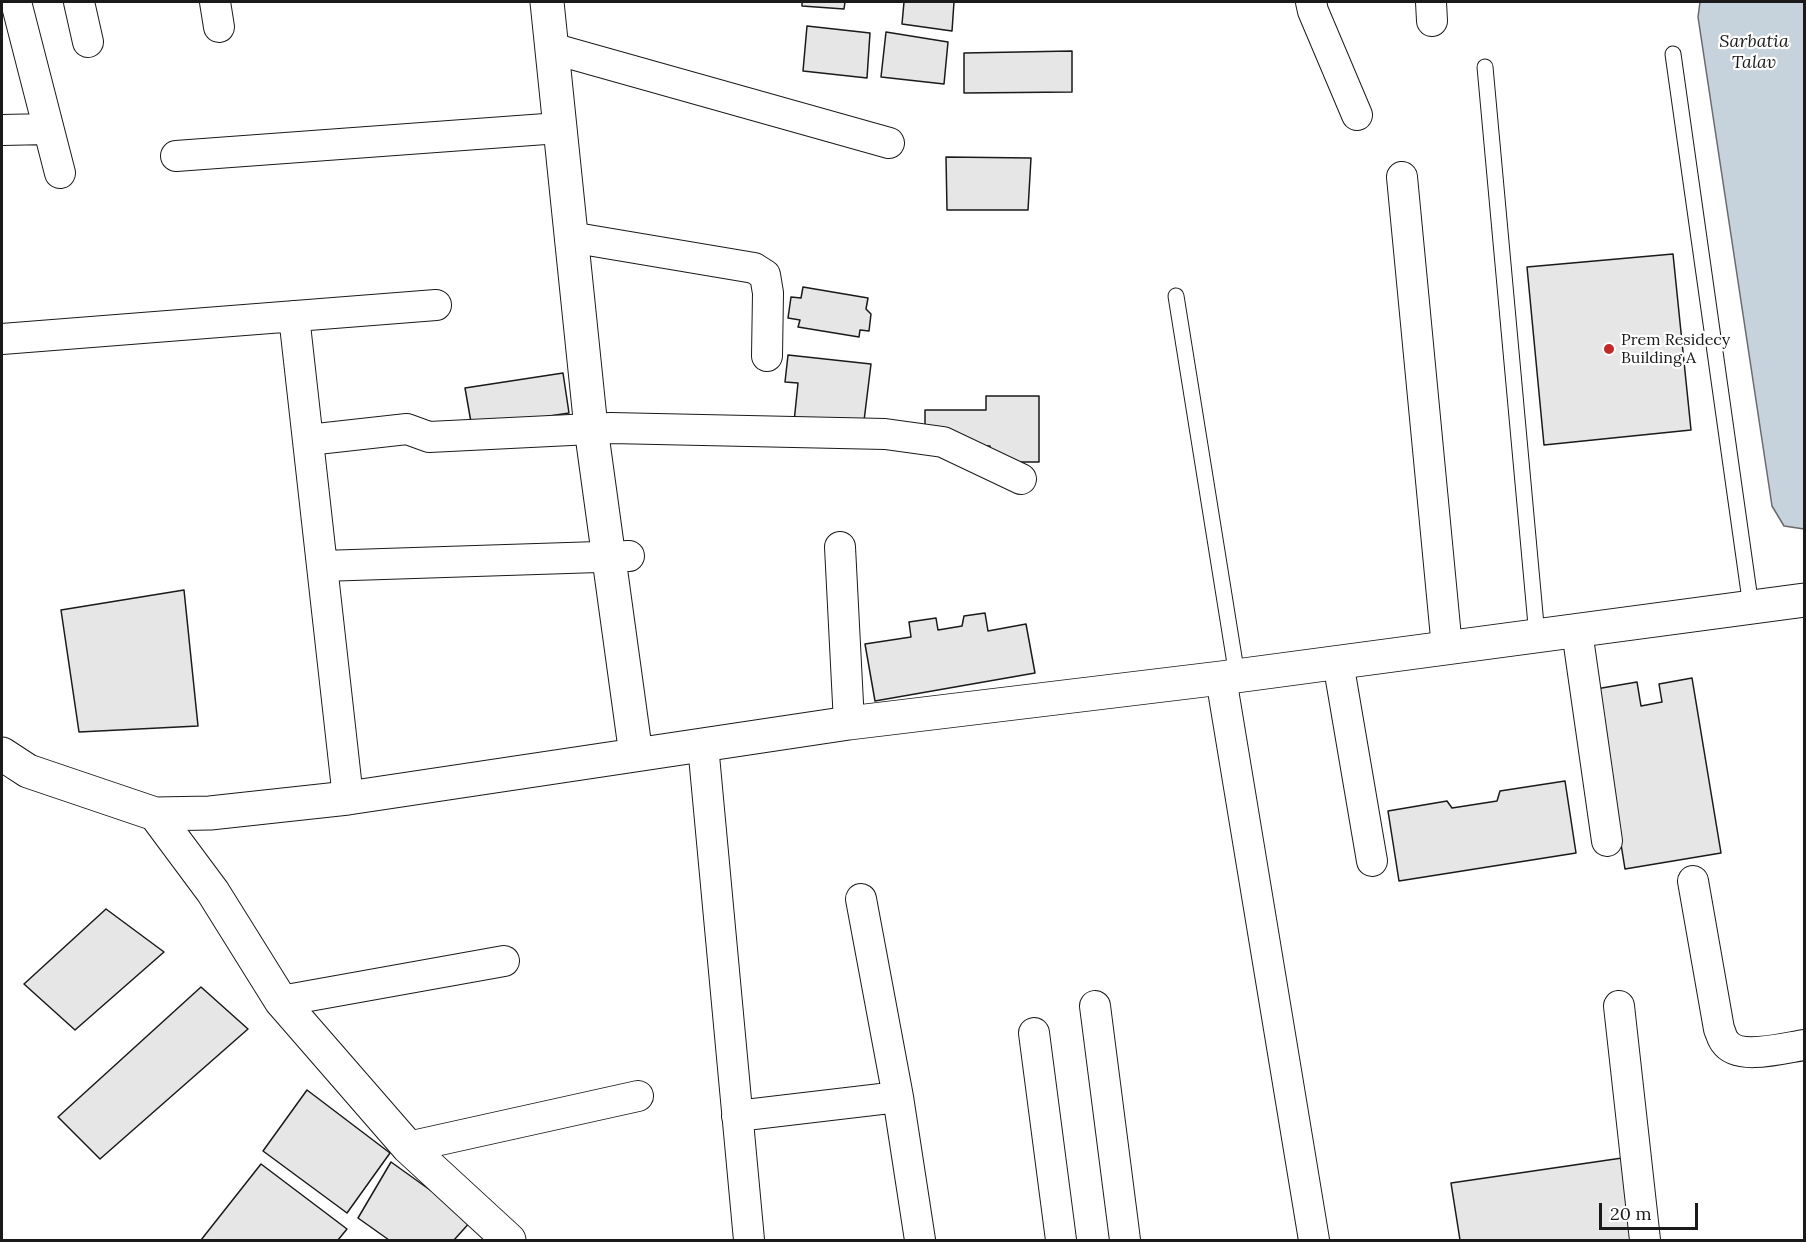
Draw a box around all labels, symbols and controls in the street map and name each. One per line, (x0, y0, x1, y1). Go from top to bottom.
water label: Sarbatia Talav (1719, 31, 1789, 74)
place label: Prem Residecy Building A (1621, 330, 1730, 368)
marker: Prem Residecy Building A (1602, 342, 1616, 356)
scale bar (1602, 1191, 1701, 1229)
text: 20 m (1610, 1202, 1652, 1225)

